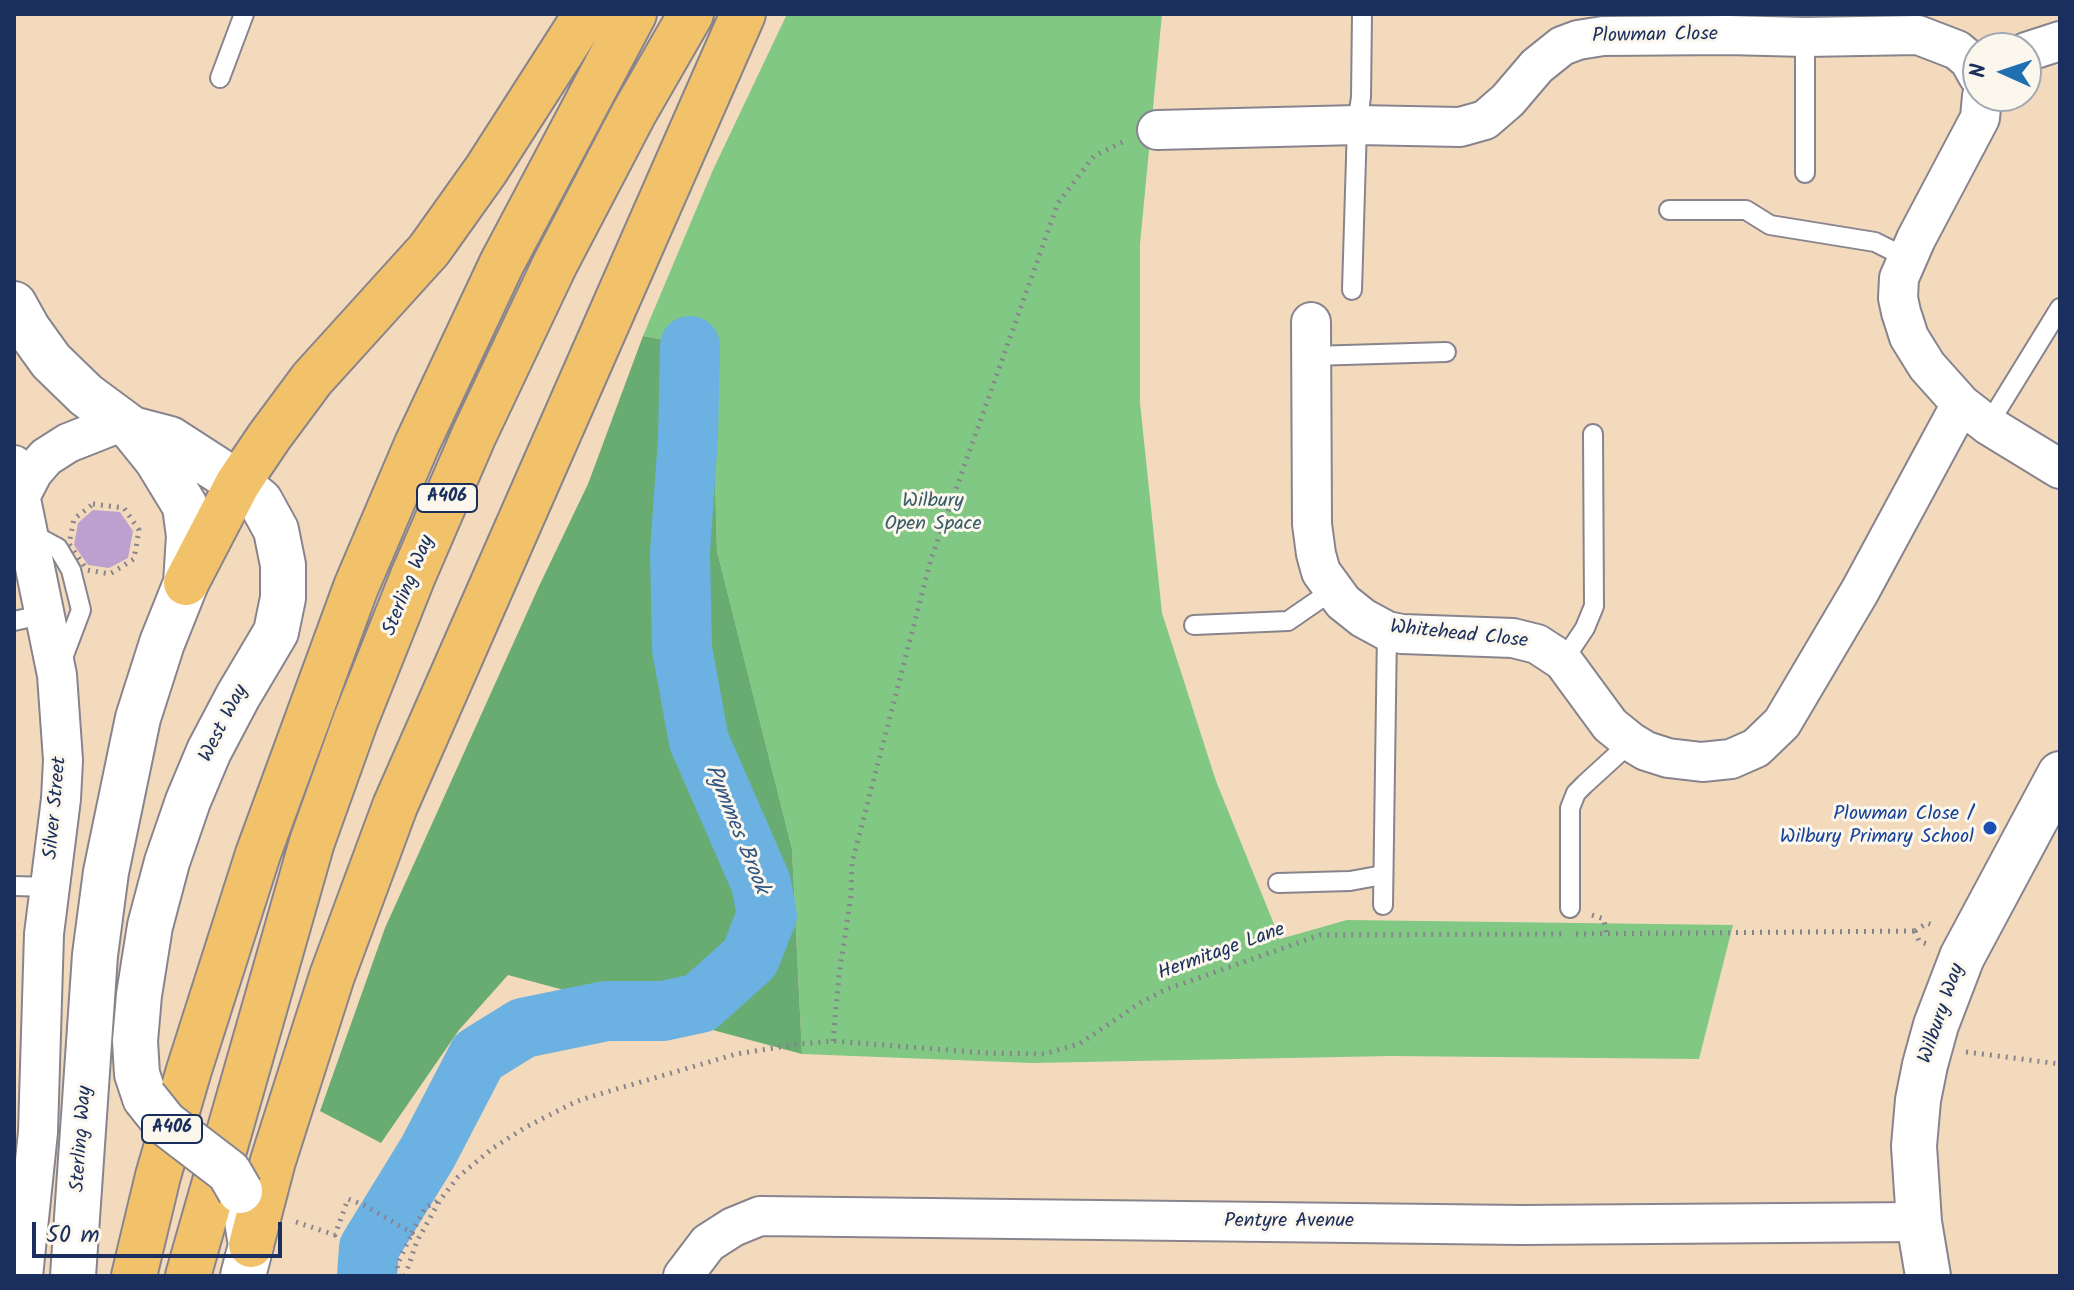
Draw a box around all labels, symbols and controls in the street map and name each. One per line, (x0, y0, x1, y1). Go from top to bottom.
street label: Plowman Close (1592, 24, 1718, 50)
north arrow (1962, 32, 2042, 112)
text: N (1962, 63, 1997, 79)
road number: A406 (417, 484, 477, 512)
park label: Wilbury Open Space (885, 491, 981, 538)
street label: Sterling Way (379, 532, 441, 640)
street label: Whitehead Close (1389, 617, 1529, 655)
street label: West Way (195, 681, 255, 767)
street label: Silver Street (41, 756, 73, 860)
water label: Pymmes Brook (697, 762, 773, 898)
place label: Plowman Close / Wilbury Primary School (1780, 804, 1974, 851)
marker: Plowman Close / Wilbury Primary School (1981, 819, 1999, 837)
street label: Hermitage Lane (1155, 919, 1289, 987)
street label: Wilbury Way (1915, 961, 1971, 1067)
street label: Sterling Way (67, 1085, 99, 1193)
road number: A406 (142, 1115, 202, 1143)
scale bar (36, 1206, 286, 1256)
street label: Pentyre Avenue (1224, 1211, 1354, 1235)
text: 50 m (46, 1216, 100, 1255)

